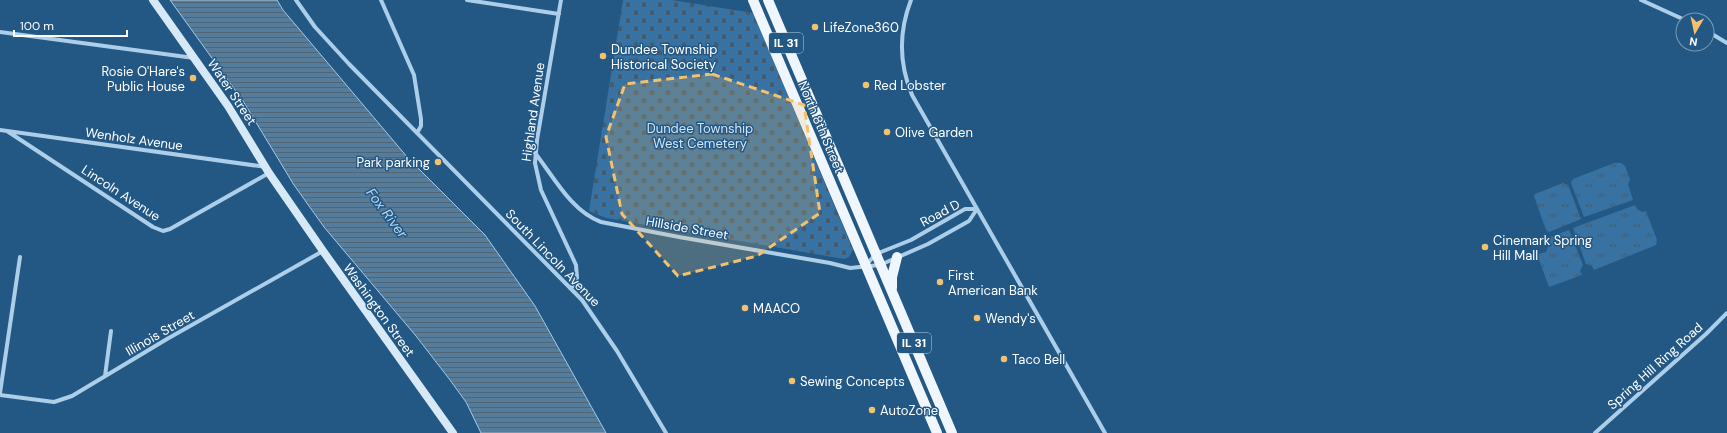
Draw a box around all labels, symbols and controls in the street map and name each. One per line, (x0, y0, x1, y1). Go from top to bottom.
scale bar (14, 12, 127, 38)
north arrow (1675, 12, 1715, 52)
text: 100 m (20, 18, 54, 34)
place label: LifeZone360 (823, 19, 899, 36)
marker: LifeZone360 (810, 22, 820, 32)
road number: IL 31 (769, 33, 803, 53)
text: N (1688, 34, 1698, 49)
place label: Dundee Township Historical Society (611, 41, 717, 73)
marker: Dundee Township Historical Society (598, 51, 608, 61)
street label: Water Street (204, 56, 260, 128)
street label: Highland Avenue (518, 61, 548, 163)
place label: Rosie O'Hare's Public House (101, 63, 185, 95)
marker: Rosie O'Hare's Public House (188, 73, 198, 83)
place label: Red Lobster (874, 77, 946, 94)
street label: North 8th Street (794, 78, 848, 176)
marker: Red Lobster (861, 80, 871, 90)
park label: Dundee Township West Cemetery (647, 120, 753, 152)
street label: Wenholz Avenue (84, 124, 184, 154)
place label: Olive Garden (895, 124, 973, 141)
marker: Olive Garden (882, 127, 892, 137)
place label: Park parking (356, 154, 430, 171)
marker: Park parking (433, 157, 443, 167)
street label: Lincoln Avenue (78, 161, 164, 225)
water label: Fox River (362, 184, 412, 242)
street label: Road D (917, 195, 963, 231)
street label: South Lincoln Avenue (502, 206, 604, 310)
street label: Hillside Street (645, 212, 729, 244)
place label: Cinemark Spring Hill Mall (1493, 232, 1592, 264)
marker: Cinemark Spring Hill Mall (1480, 242, 1490, 252)
street label: Washington Street (339, 260, 419, 360)
place label: First American Bank (948, 267, 1038, 299)
marker: First American Bank (935, 277, 945, 287)
place label: MAACO (753, 300, 800, 317)
marker: MAACO (740, 303, 750, 313)
street label: Illinois Street (122, 306, 198, 360)
place label: Wendy's (985, 310, 1036, 327)
marker: Wendy's (972, 313, 982, 323)
street label: Spring Hill Ring Road (1604, 319, 1706, 413)
road number: IL 31 (897, 333, 931, 353)
place label: Taco Bell (1012, 351, 1065, 368)
marker: Taco Bell (999, 354, 1009, 364)
place label: Sewing Concepts (800, 373, 905, 390)
marker: Sewing Concepts (787, 376, 797, 386)
place label: AutoZone (880, 402, 938, 419)
marker: AutoZone (867, 405, 877, 415)

